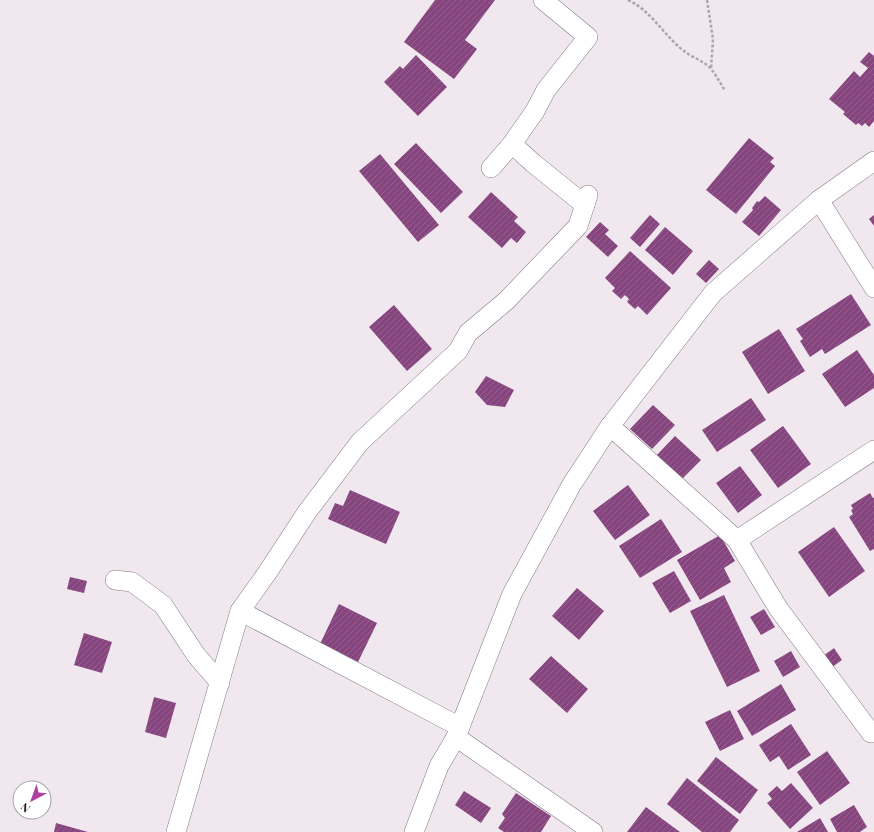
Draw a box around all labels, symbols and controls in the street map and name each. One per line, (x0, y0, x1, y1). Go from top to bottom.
north arrow (12, 780, 52, 820)
text: N (17, 800, 33, 816)

